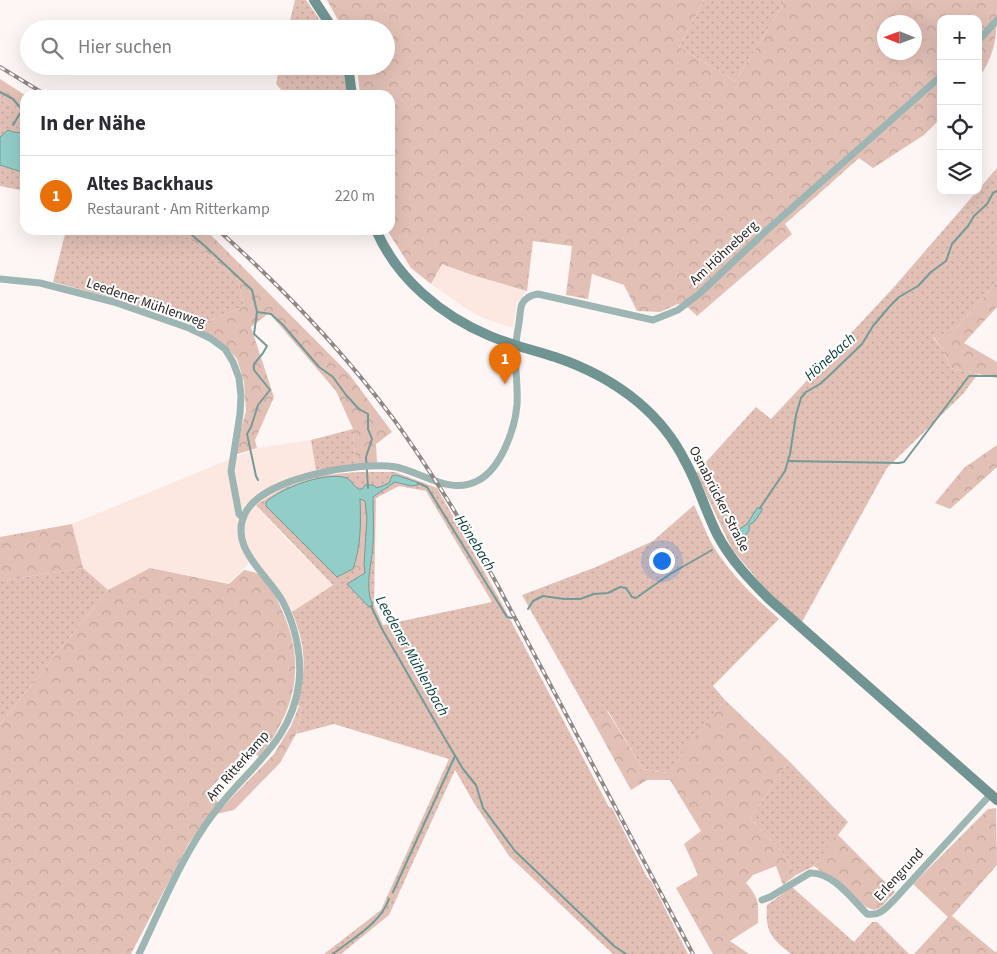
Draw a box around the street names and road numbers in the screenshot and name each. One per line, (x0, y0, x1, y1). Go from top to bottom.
street label: Am Höhneberg (685, 216, 763, 290)
street label: Leedener Mühlenweg (84, 273, 208, 333)
street label: Osnabrücker Straße (684, 443, 754, 555)
street label: Am Ritterkamp (202, 726, 274, 806)
street label: Erlengrund (869, 844, 929, 906)

